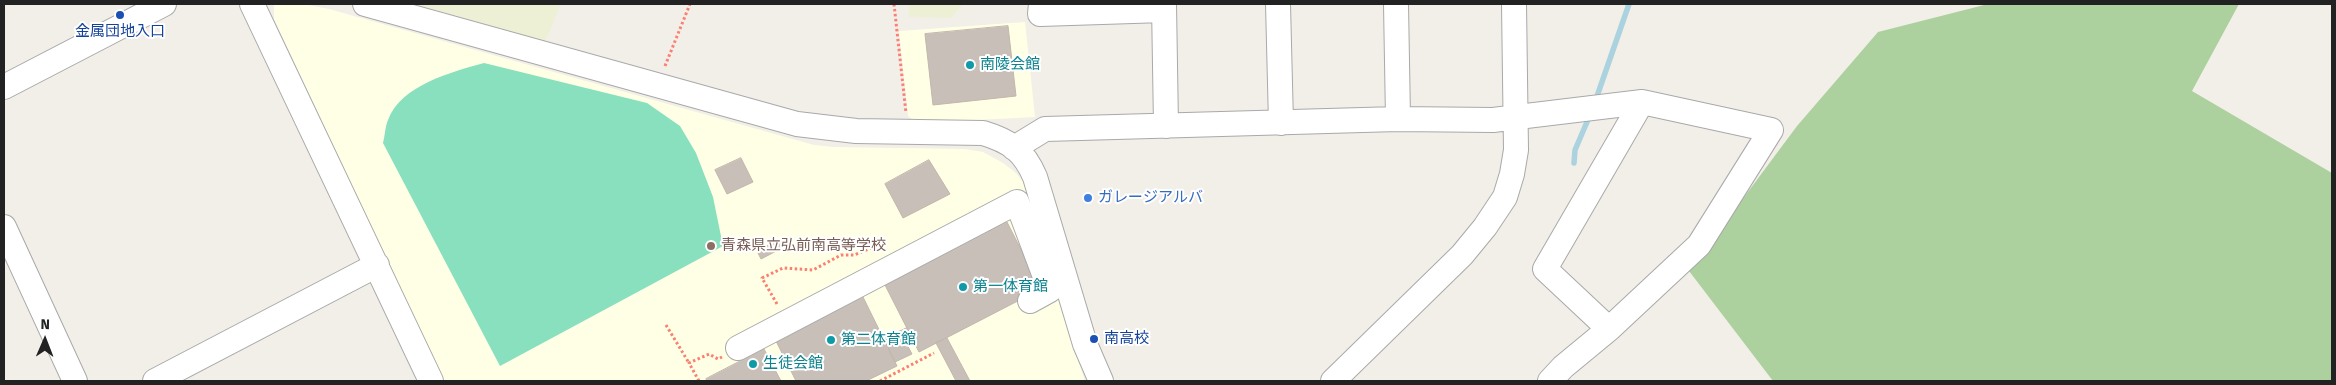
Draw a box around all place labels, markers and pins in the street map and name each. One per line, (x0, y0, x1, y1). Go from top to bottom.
marker: 金属団地入口 (114, 9, 126, 21)
place label: 金属団地入口 (75, 23, 165, 41)
place label: 南陵会館 (980, 56, 1040, 74)
marker: 南陵会館 (964, 59, 976, 71)
place label: ガレージアルバ (1098, 189, 1203, 207)
marker: ガレージアルバ (1082, 192, 1094, 204)
place label: 青森県立弘前南高等学校 (721, 237, 886, 255)
marker: 青森県立弘前南高等学校 (705, 240, 717, 252)
place label: 第一体育館 (973, 278, 1048, 296)
marker: 第一体育館 (957, 281, 969, 293)
place label: 南高校 (1104, 330, 1149, 348)
place label: 第二体育館 (841, 331, 916, 349)
marker: 南高校 (1088, 333, 1100, 345)
marker: 第二体育館 (825, 334, 837, 346)
place label: 生徒会館 (763, 355, 823, 373)
marker: 生徒会館 (747, 358, 759, 370)

